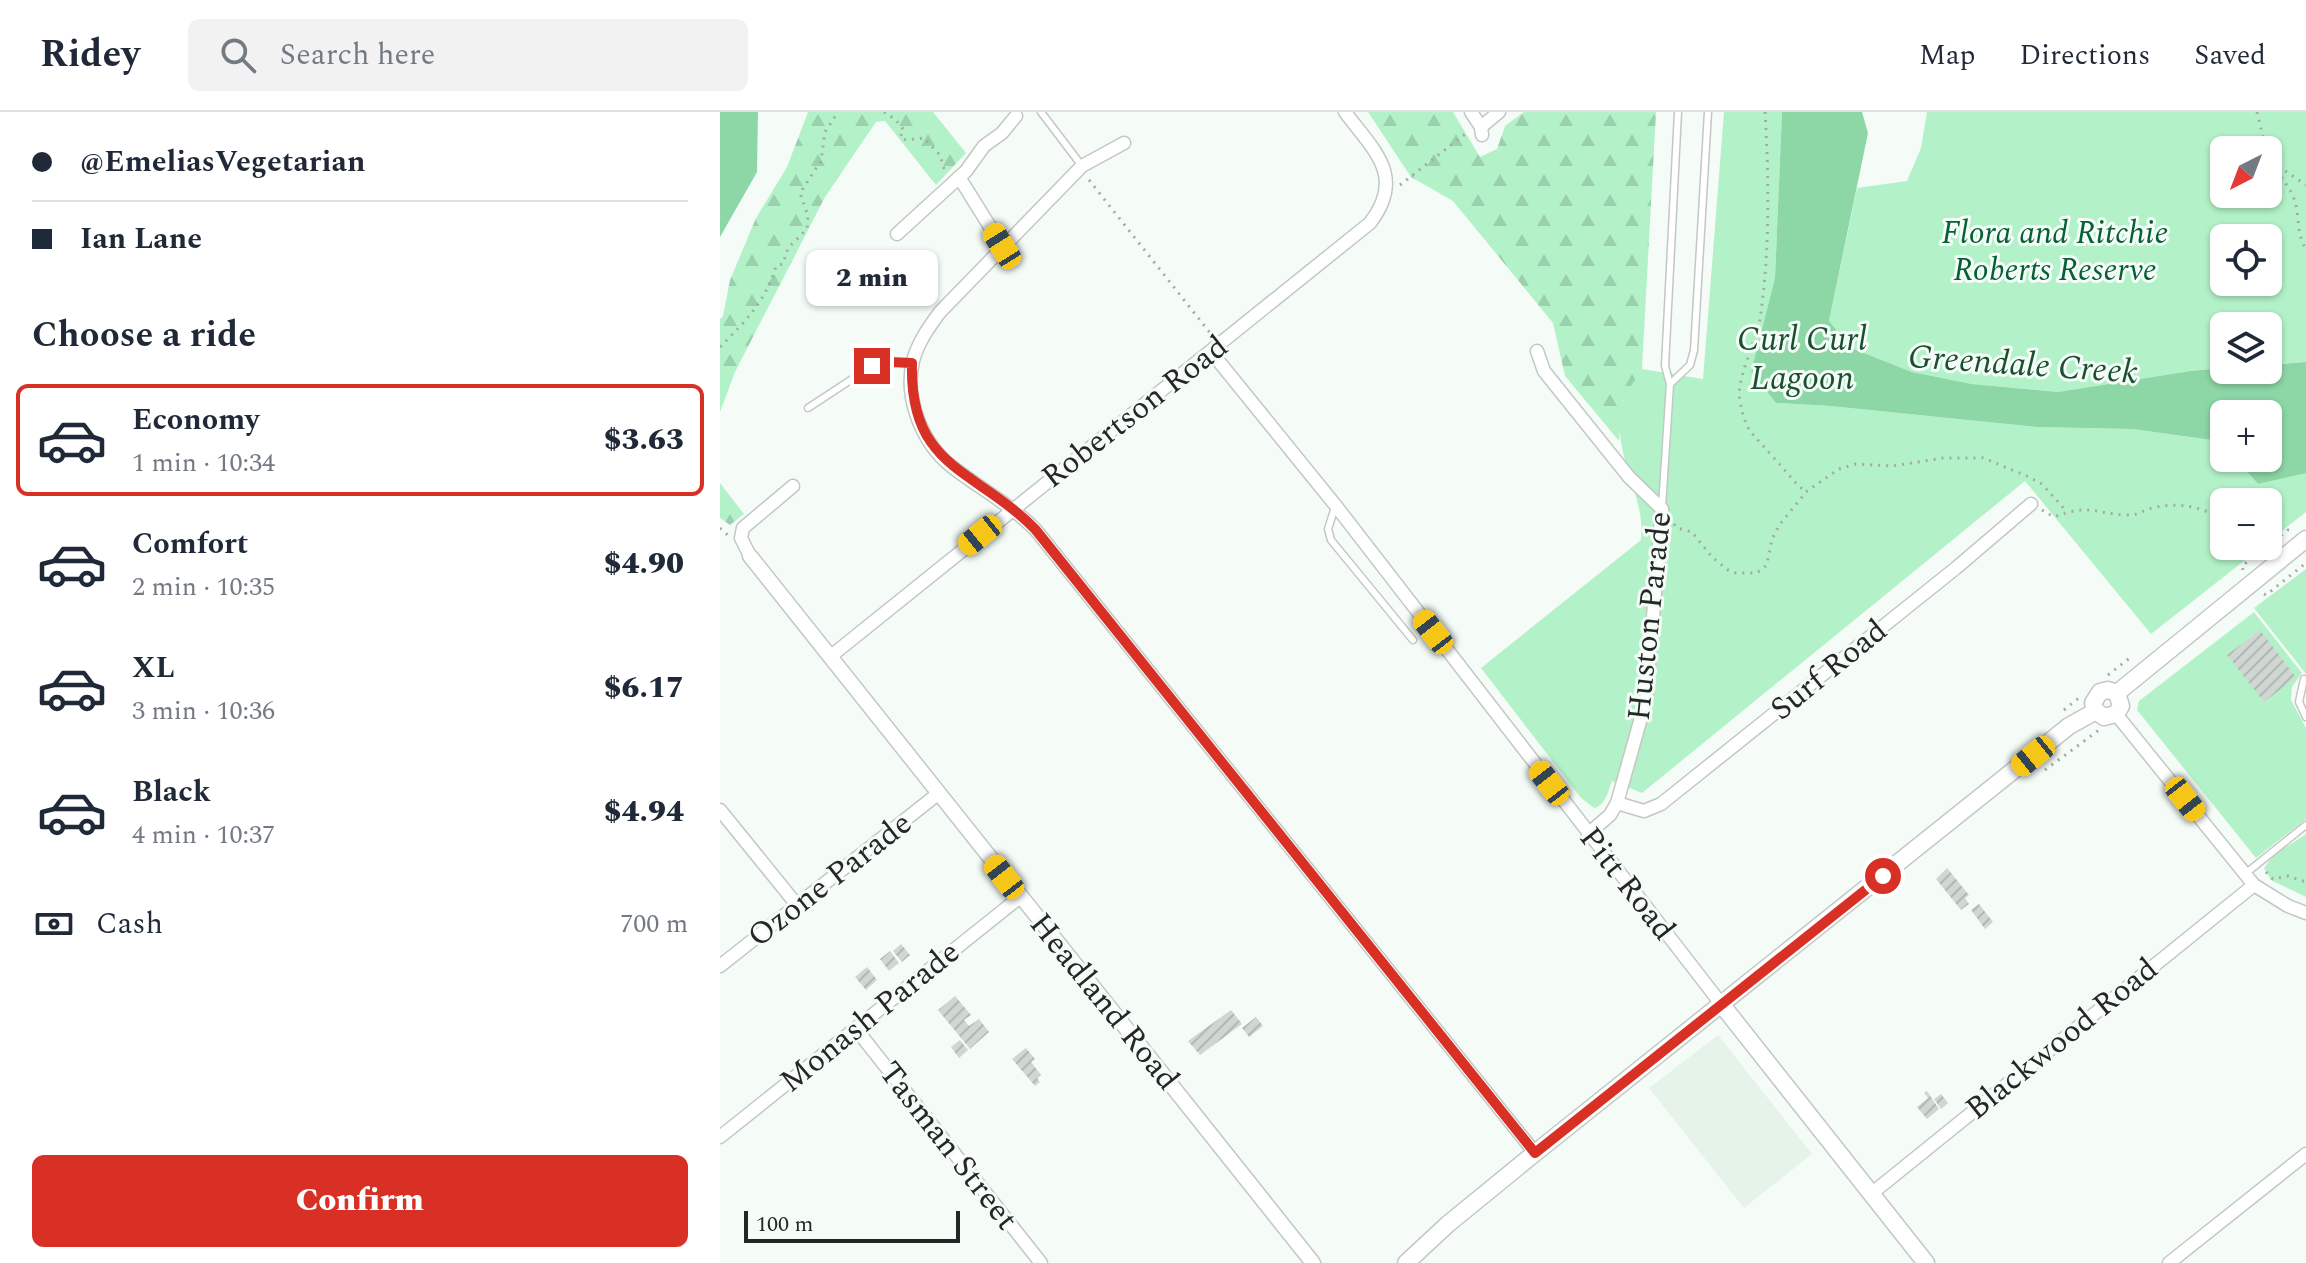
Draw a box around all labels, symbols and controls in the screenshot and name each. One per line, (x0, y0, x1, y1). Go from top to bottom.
search box (188, 19, 748, 91)
text: Ridey (40, 26, 140, 84)
text: Search here (280, 32, 435, 78)
icon: search (216, 33, 260, 77)
text: Map (1919, 34, 1976, 77)
text: Directions (2020, 34, 2150, 77)
text: Saved (2194, 34, 2266, 77)
north arrow (2210, 136, 2282, 208)
map controls (2210, 136, 2282, 560)
text: @EmeliasVegetarian (80, 139, 366, 185)
park label: Flora and Ritchie Roberts Reserve (1942, 209, 2168, 295)
text: Ian Lane (80, 216, 202, 262)
car (979, 219, 1025, 273)
button: locate (2210, 224, 2282, 296)
callout: 2 min (806, 250, 938, 306)
text: 2 min (836, 258, 908, 298)
text: Choose a ride (32, 308, 256, 363)
button: layers (2210, 312, 2282, 384)
water label: Curl Curl Lagoon (1737, 314, 1867, 405)
street label: Robertson Road (1031, 323, 1239, 501)
water label: Greendale Creek (1906, 331, 2140, 399)
route end (854, 348, 890, 384)
text: Economy (132, 397, 259, 443)
button: + (2210, 400, 2282, 472)
icon: car (36, 404, 108, 476)
text: $3.63 (604, 417, 684, 463)
text: 1 min · 10:34 (132, 443, 275, 483)
button: − (2210, 488, 2282, 560)
street label: Huston Parade (1615, 509, 1685, 723)
car (954, 511, 1006, 559)
text: Comfort (132, 521, 248, 567)
icon: car (36, 528, 108, 600)
text: $4.90 (604, 541, 684, 587)
text: 2 min · 10:35 (132, 567, 275, 607)
car (1409, 606, 1457, 658)
street label: Surf Road (1760, 607, 1898, 733)
text: XL (132, 645, 175, 691)
icon: car (36, 652, 108, 724)
text: $6.17 (604, 665, 684, 711)
text: 3 min · 10:36 (132, 691, 275, 731)
car (2007, 732, 2059, 780)
car (1525, 757, 1573, 809)
text: Black (132, 769, 211, 815)
car (2161, 773, 2209, 825)
icon: car (36, 776, 108, 848)
text: $4.94 (604, 789, 684, 835)
street label: Ozone Parade (737, 800, 923, 960)
text: 4 min · 10:37 (132, 815, 275, 855)
street label: Pitt Road (1567, 816, 1687, 952)
car (980, 851, 1028, 903)
route start (1865, 858, 1901, 894)
text: Cash (96, 901, 163, 947)
icon: cash (32, 902, 76, 946)
street label: Headland Road (1017, 902, 1191, 1102)
text: 700 m (620, 904, 688, 944)
street label: Monash Parade (769, 929, 971, 1105)
street label: Blackwood Road (1955, 946, 2169, 1132)
street label: Tasman Street (866, 1051, 1030, 1241)
button: Confirm (32, 1155, 688, 1247)
scale bar (744, 1207, 960, 1243)
text: 100 m (756, 1208, 813, 1241)

